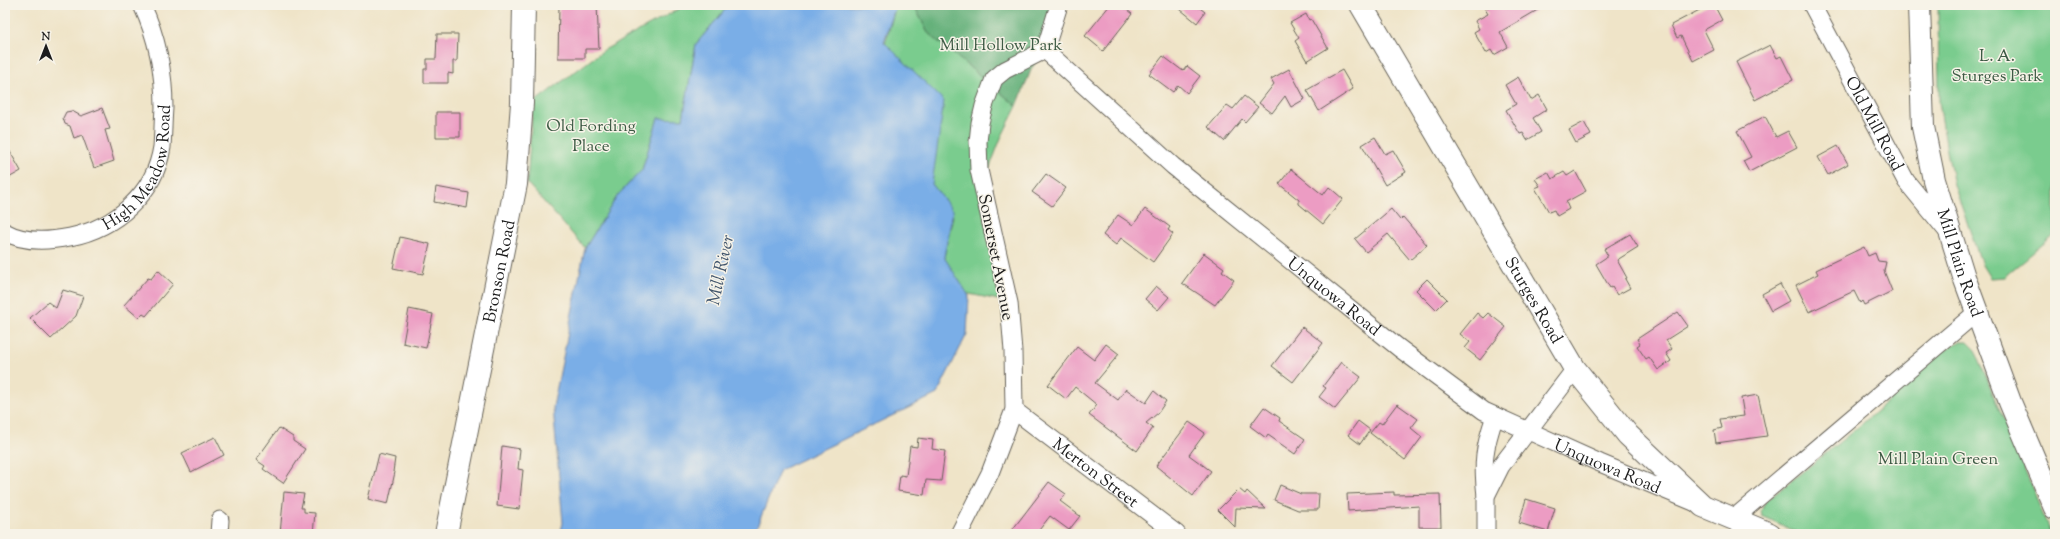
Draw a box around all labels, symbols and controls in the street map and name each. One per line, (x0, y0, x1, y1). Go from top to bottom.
north arrow (26, 26, 66, 66)
text: N (41, 29, 51, 45)
park label: Mill Hollow Park (939, 34, 1063, 58)
park label: L. A. Sturges Park (1951, 45, 2043, 89)
street label: Old Mill Road (1838, 73, 1909, 176)
street label: High Meadow Road (98, 103, 178, 237)
park label: Old Fording Place (546, 115, 636, 159)
street label: Somerset Avenue (971, 192, 1019, 323)
street label: Mill Plain Road (1930, 206, 1988, 321)
street label: Bronson Road (479, 218, 523, 325)
water label: Mill River (702, 232, 742, 308)
street label: Unquowa Road (1281, 252, 1385, 343)
street label: Sturges Road (1498, 253, 1568, 349)
street label: Merton Street (1047, 433, 1143, 515)
street label: Unquowa Road (1550, 434, 1664, 501)
park label: Mill Plain Green (1878, 448, 1998, 472)

